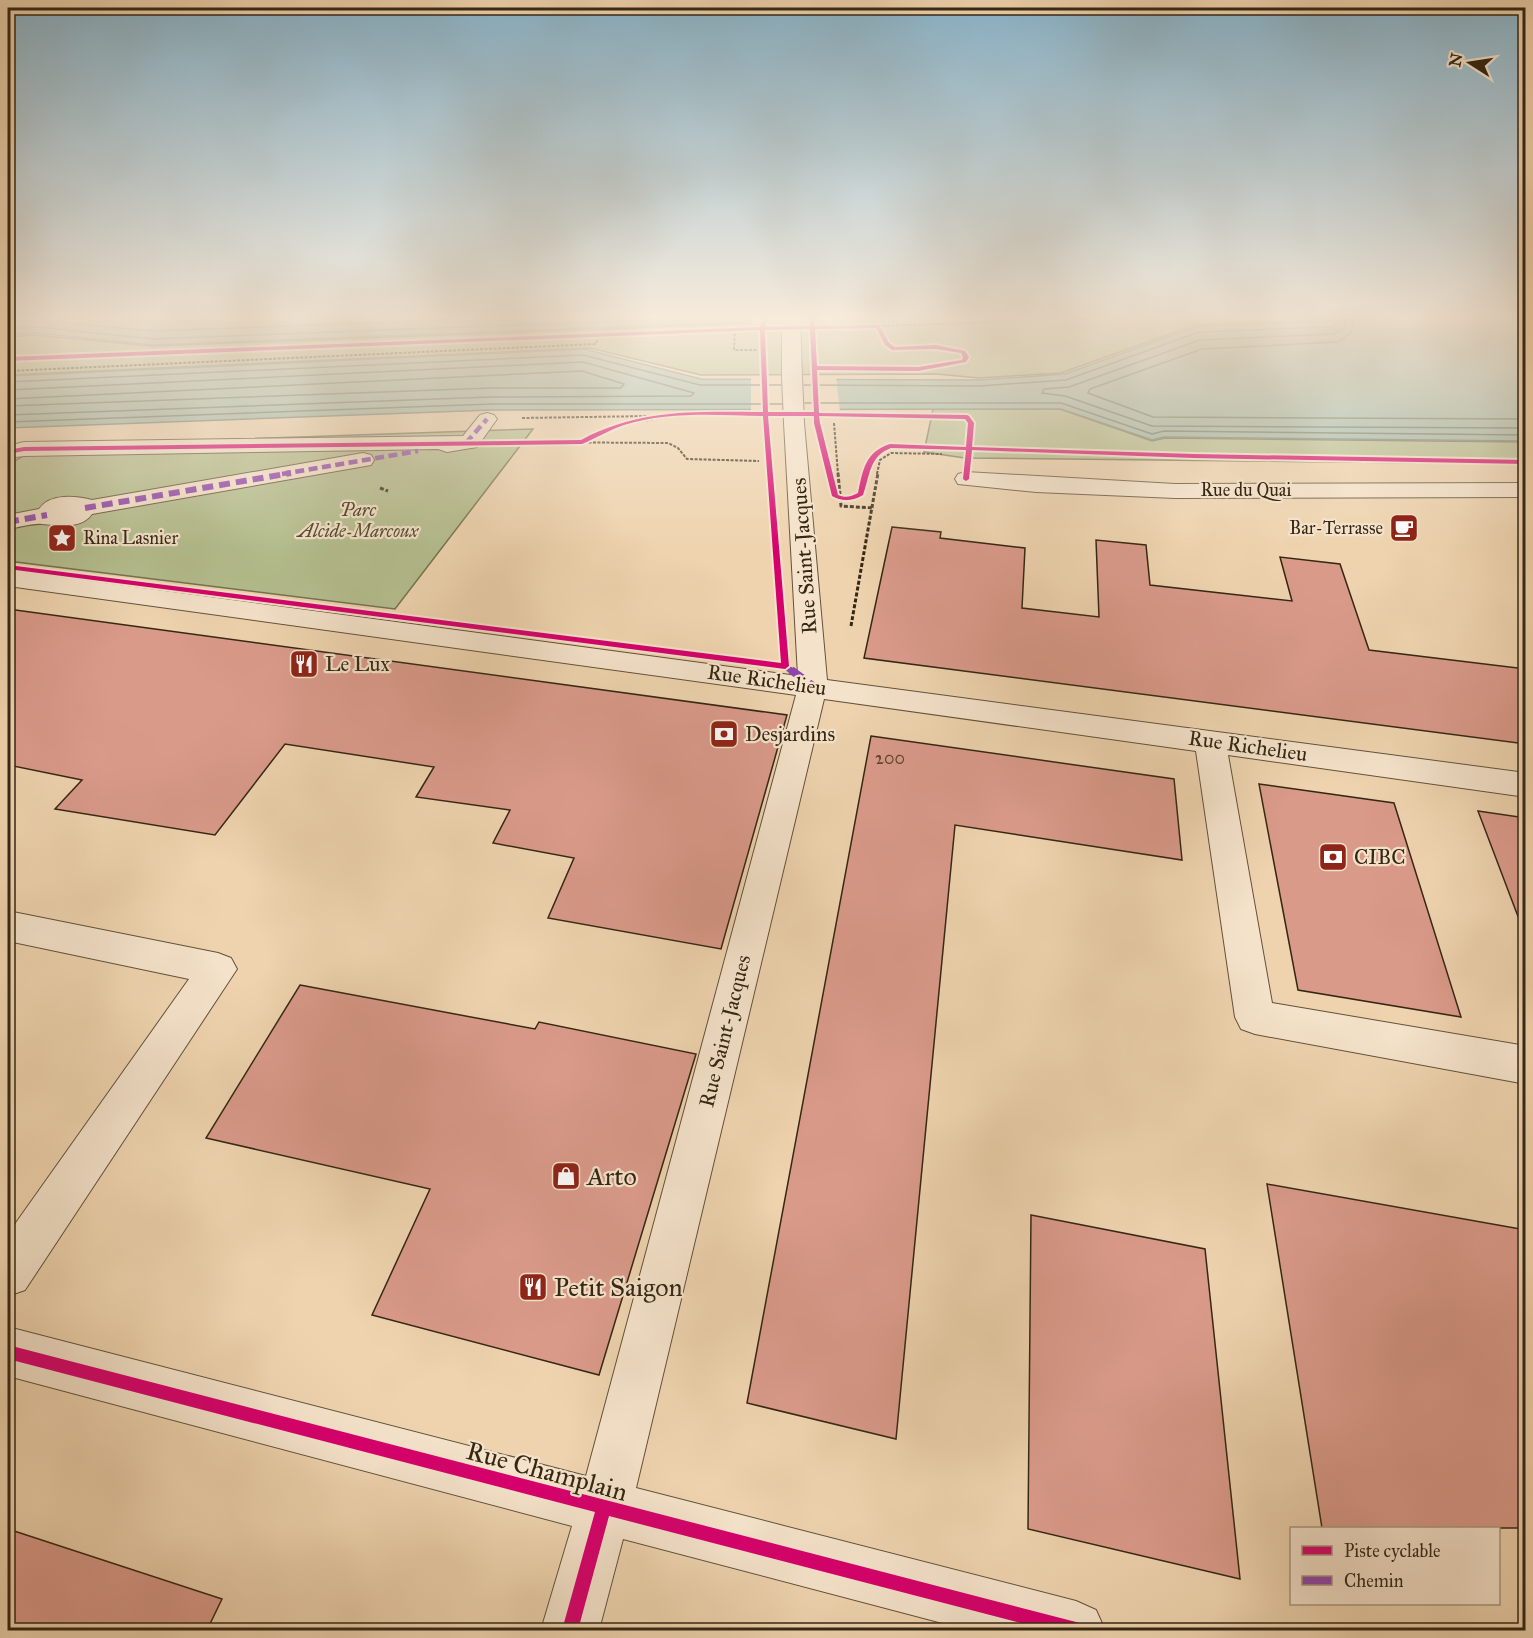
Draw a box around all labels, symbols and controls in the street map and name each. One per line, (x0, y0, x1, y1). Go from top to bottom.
north arrow (1440, 33, 1500, 93)
text: N (1445, 51, 1467, 69)
street label: Rue Saint-Jacques (786, 477, 822, 635)
street label: Rue du Quai (1201, 479, 1291, 501)
park label: Parc Alcide-Marcoux (296, 499, 419, 542)
cafe icon: Bar-Terrasse (1388, 512, 1420, 544)
place label: Bar-Terrasse (1289, 517, 1383, 539)
place icon: Rina Lasnier (46, 522, 78, 554)
place label: Rina Lasnier (83, 527, 178, 549)
restaurant icon: Le Lux (288, 648, 320, 680)
place label: Le Lux (325, 651, 390, 677)
street label: Rue Richelieu (706, 659, 828, 701)
bank icon: Desjardins (708, 718, 740, 750)
place label: Desjardins (745, 721, 835, 747)
street label: Rue Richelieu (1187, 725, 1309, 767)
house number: 200 (875, 747, 905, 769)
bank icon: CIBC (1317, 841, 1349, 873)
place label: CIBC (1354, 844, 1406, 870)
street label: Rue Saint-Jacques (693, 952, 757, 1110)
shop icon: Arto (550, 1160, 582, 1192)
place label: Arto (586, 1160, 637, 1192)
restaurant icon: Petit Saigon (517, 1271, 549, 1303)
place label: Petit Saigon (554, 1271, 683, 1303)
street label: Rue Champlain (463, 1434, 631, 1508)
legend (1290, 1527, 1500, 1605)
text: Piste cyclable (1344, 1540, 1441, 1562)
text: Chemin (1344, 1570, 1404, 1592)

